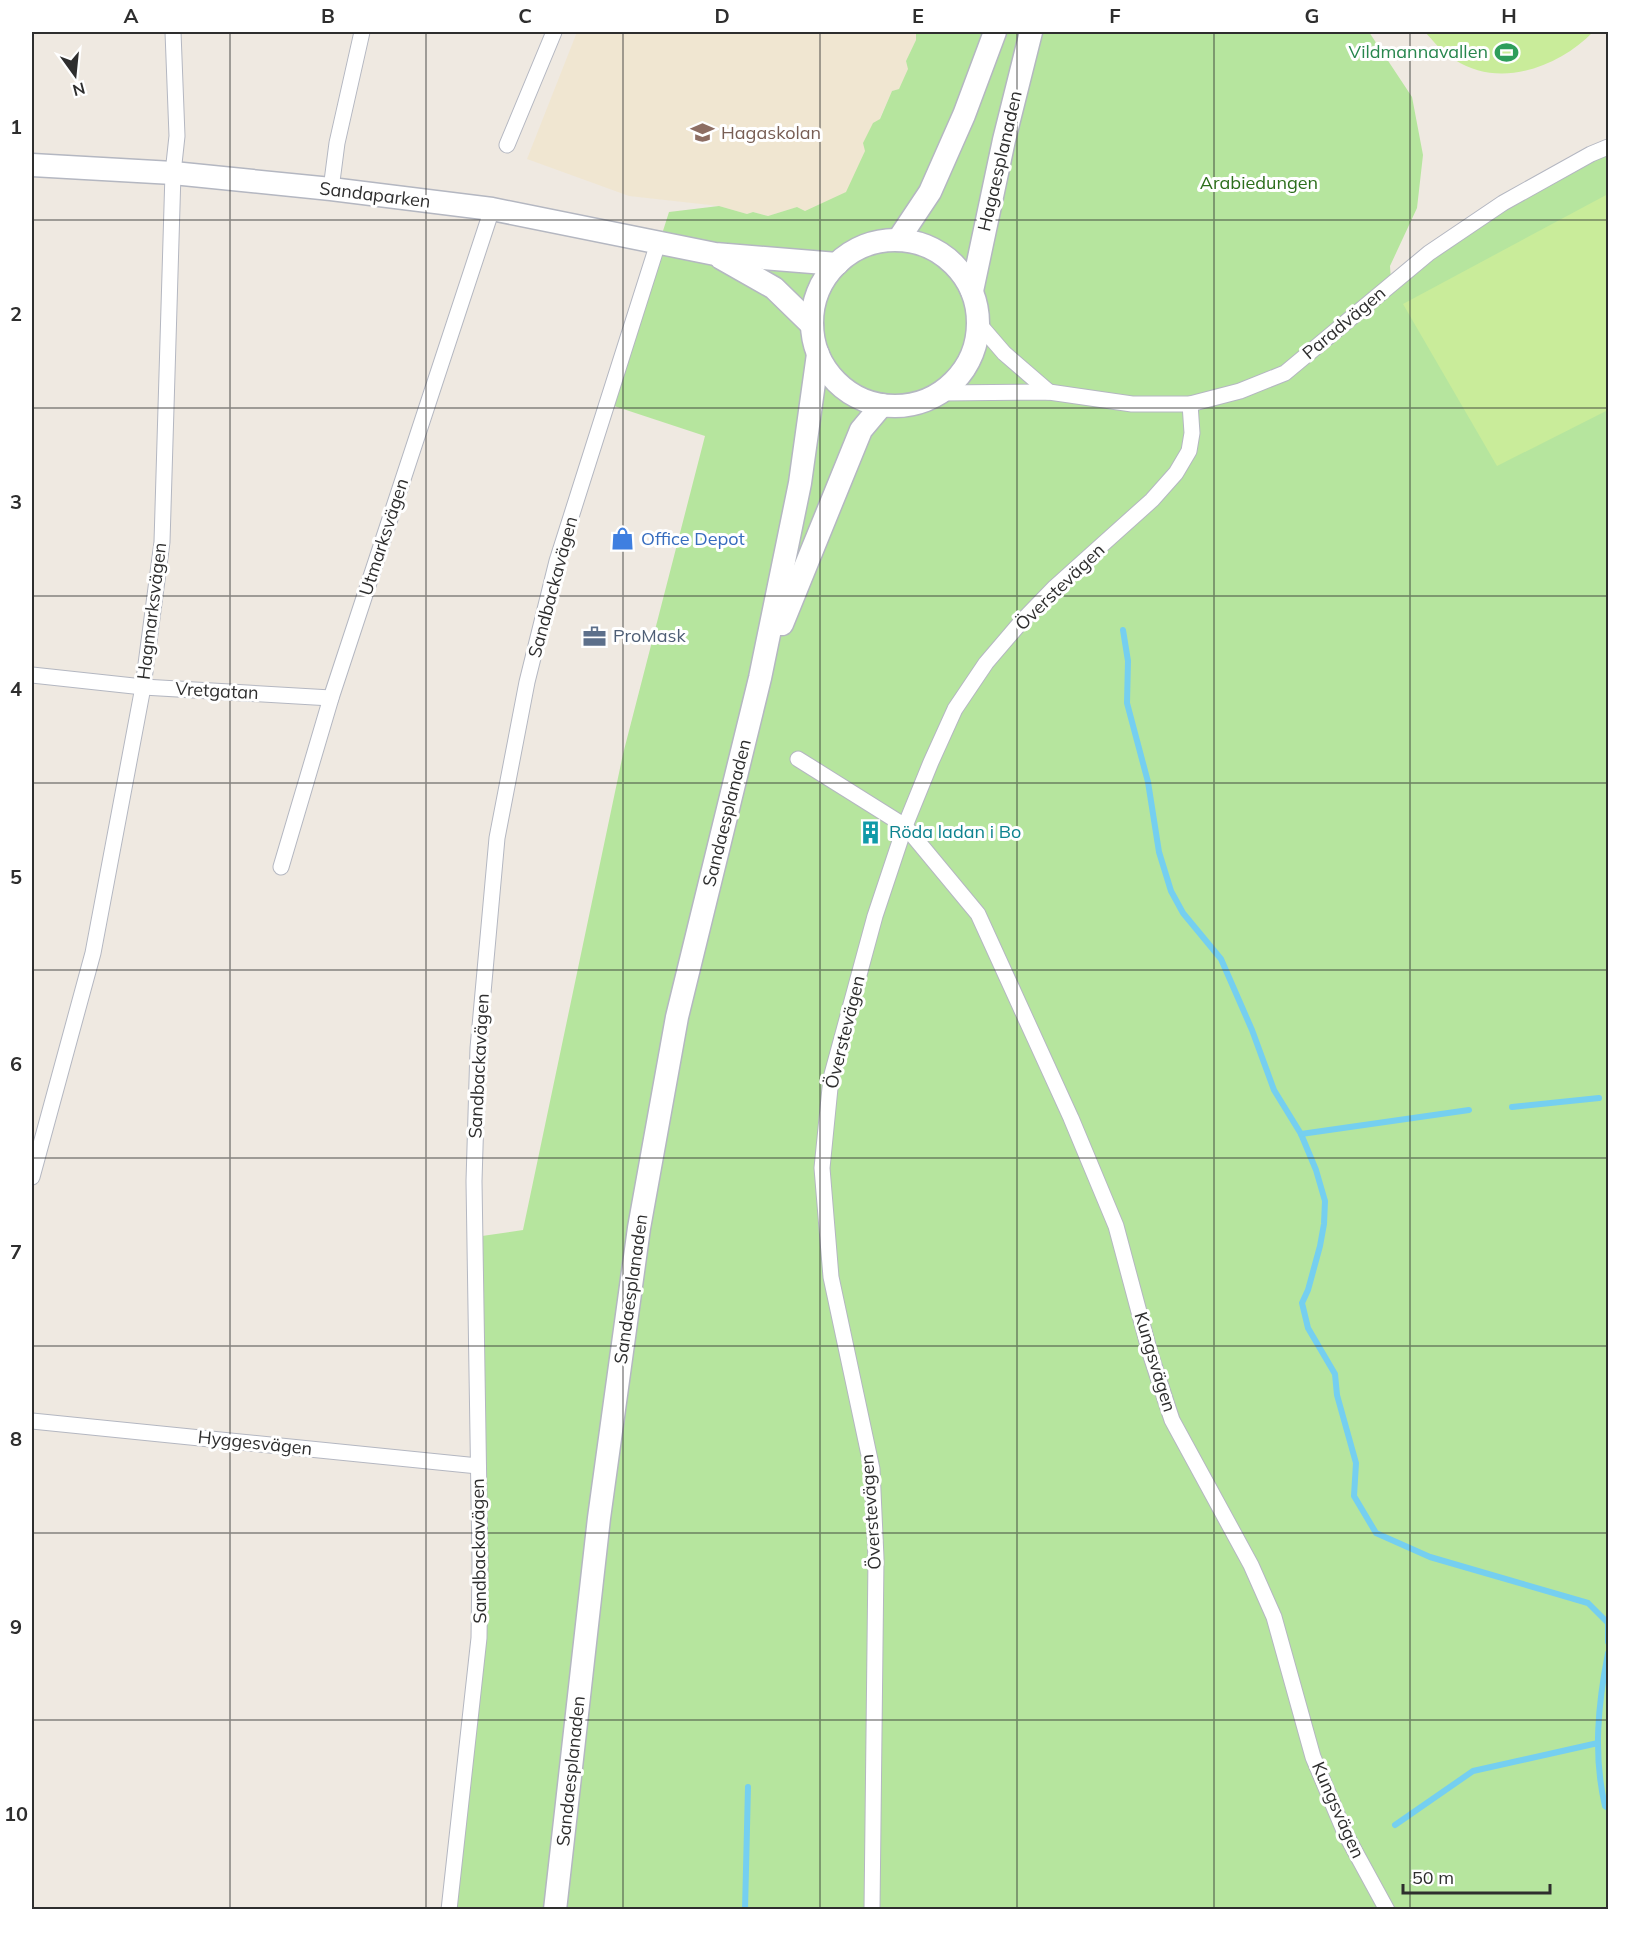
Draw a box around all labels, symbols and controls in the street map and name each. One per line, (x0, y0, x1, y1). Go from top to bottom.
text: A (124, 3, 139, 28)
text: B (321, 3, 335, 28)
text: C (518, 3, 532, 28)
text: D (714, 3, 730, 28)
text: E (912, 3, 924, 28)
text: F (1109, 3, 1121, 28)
text: G (1305, 3, 1319, 28)
text: H (1501, 3, 1517, 28)
sports icon: Vildmannavallen (1493, 39, 1519, 65)
place label: Vildmannavallen (1349, 40, 1488, 63)
north arrow (45, 45, 105, 105)
text: N (70, 78, 87, 101)
street label: Hagaesplanaden (972, 88, 1027, 233)
text: 1 (10, 114, 22, 139)
school or university icon: Hagaskolan (690, 120, 716, 146)
place label: Hagaskolan (721, 121, 821, 144)
park label: Arabiedungen (1200, 171, 1318, 194)
street label: Sandaparken (318, 176, 432, 213)
street label: Paradvägen (1297, 281, 1390, 364)
text: 2 (10, 301, 22, 326)
street label: Utmarksvägen (354, 475, 413, 598)
text: 3 (10, 489, 22, 514)
street label: Sandbackavägen (523, 514, 582, 660)
shop icon: Office Depot (610, 526, 636, 552)
place label: Office Depot (641, 527, 745, 550)
street label: Överstevägen (1010, 538, 1109, 635)
street label: Hagmarksvägen (132, 541, 171, 681)
office icon: ProMask (582, 623, 608, 649)
place label: ProMask (613, 624, 686, 647)
text: 4 (10, 676, 22, 701)
street label: Vretgatan (175, 677, 259, 704)
street label: Sandaesplanaden (697, 737, 756, 889)
building icon: Röda ladan i Bo (858, 819, 884, 845)
place label: Röda ladan i Bo (889, 820, 1021, 843)
text: 5 (10, 864, 22, 889)
street label: Överstevägen (819, 973, 870, 1091)
street label: Sandbackavägen (463, 993, 494, 1139)
text: 6 (10, 1051, 22, 1076)
street label: Sandaesplanaden (609, 1212, 652, 1365)
text: 7 (10, 1239, 22, 1264)
street label: Kungsvägen (1129, 1309, 1182, 1415)
street label: Hyggesvägen (197, 1425, 313, 1460)
text: 8 (10, 1426, 22, 1451)
street label: Överstevägen (855, 1453, 886, 1571)
street label: Sandbackavägen (466, 1478, 491, 1624)
text: 9 (10, 1614, 22, 1639)
street label: Sandaesplanaden (551, 1695, 590, 1847)
street label: Kungsvägen (1307, 1758, 1370, 1862)
text: 10 (4, 1801, 28, 1826)
scale bar (1403, 1857, 1550, 1895)
text: 50 m (1412, 1866, 1454, 1889)

